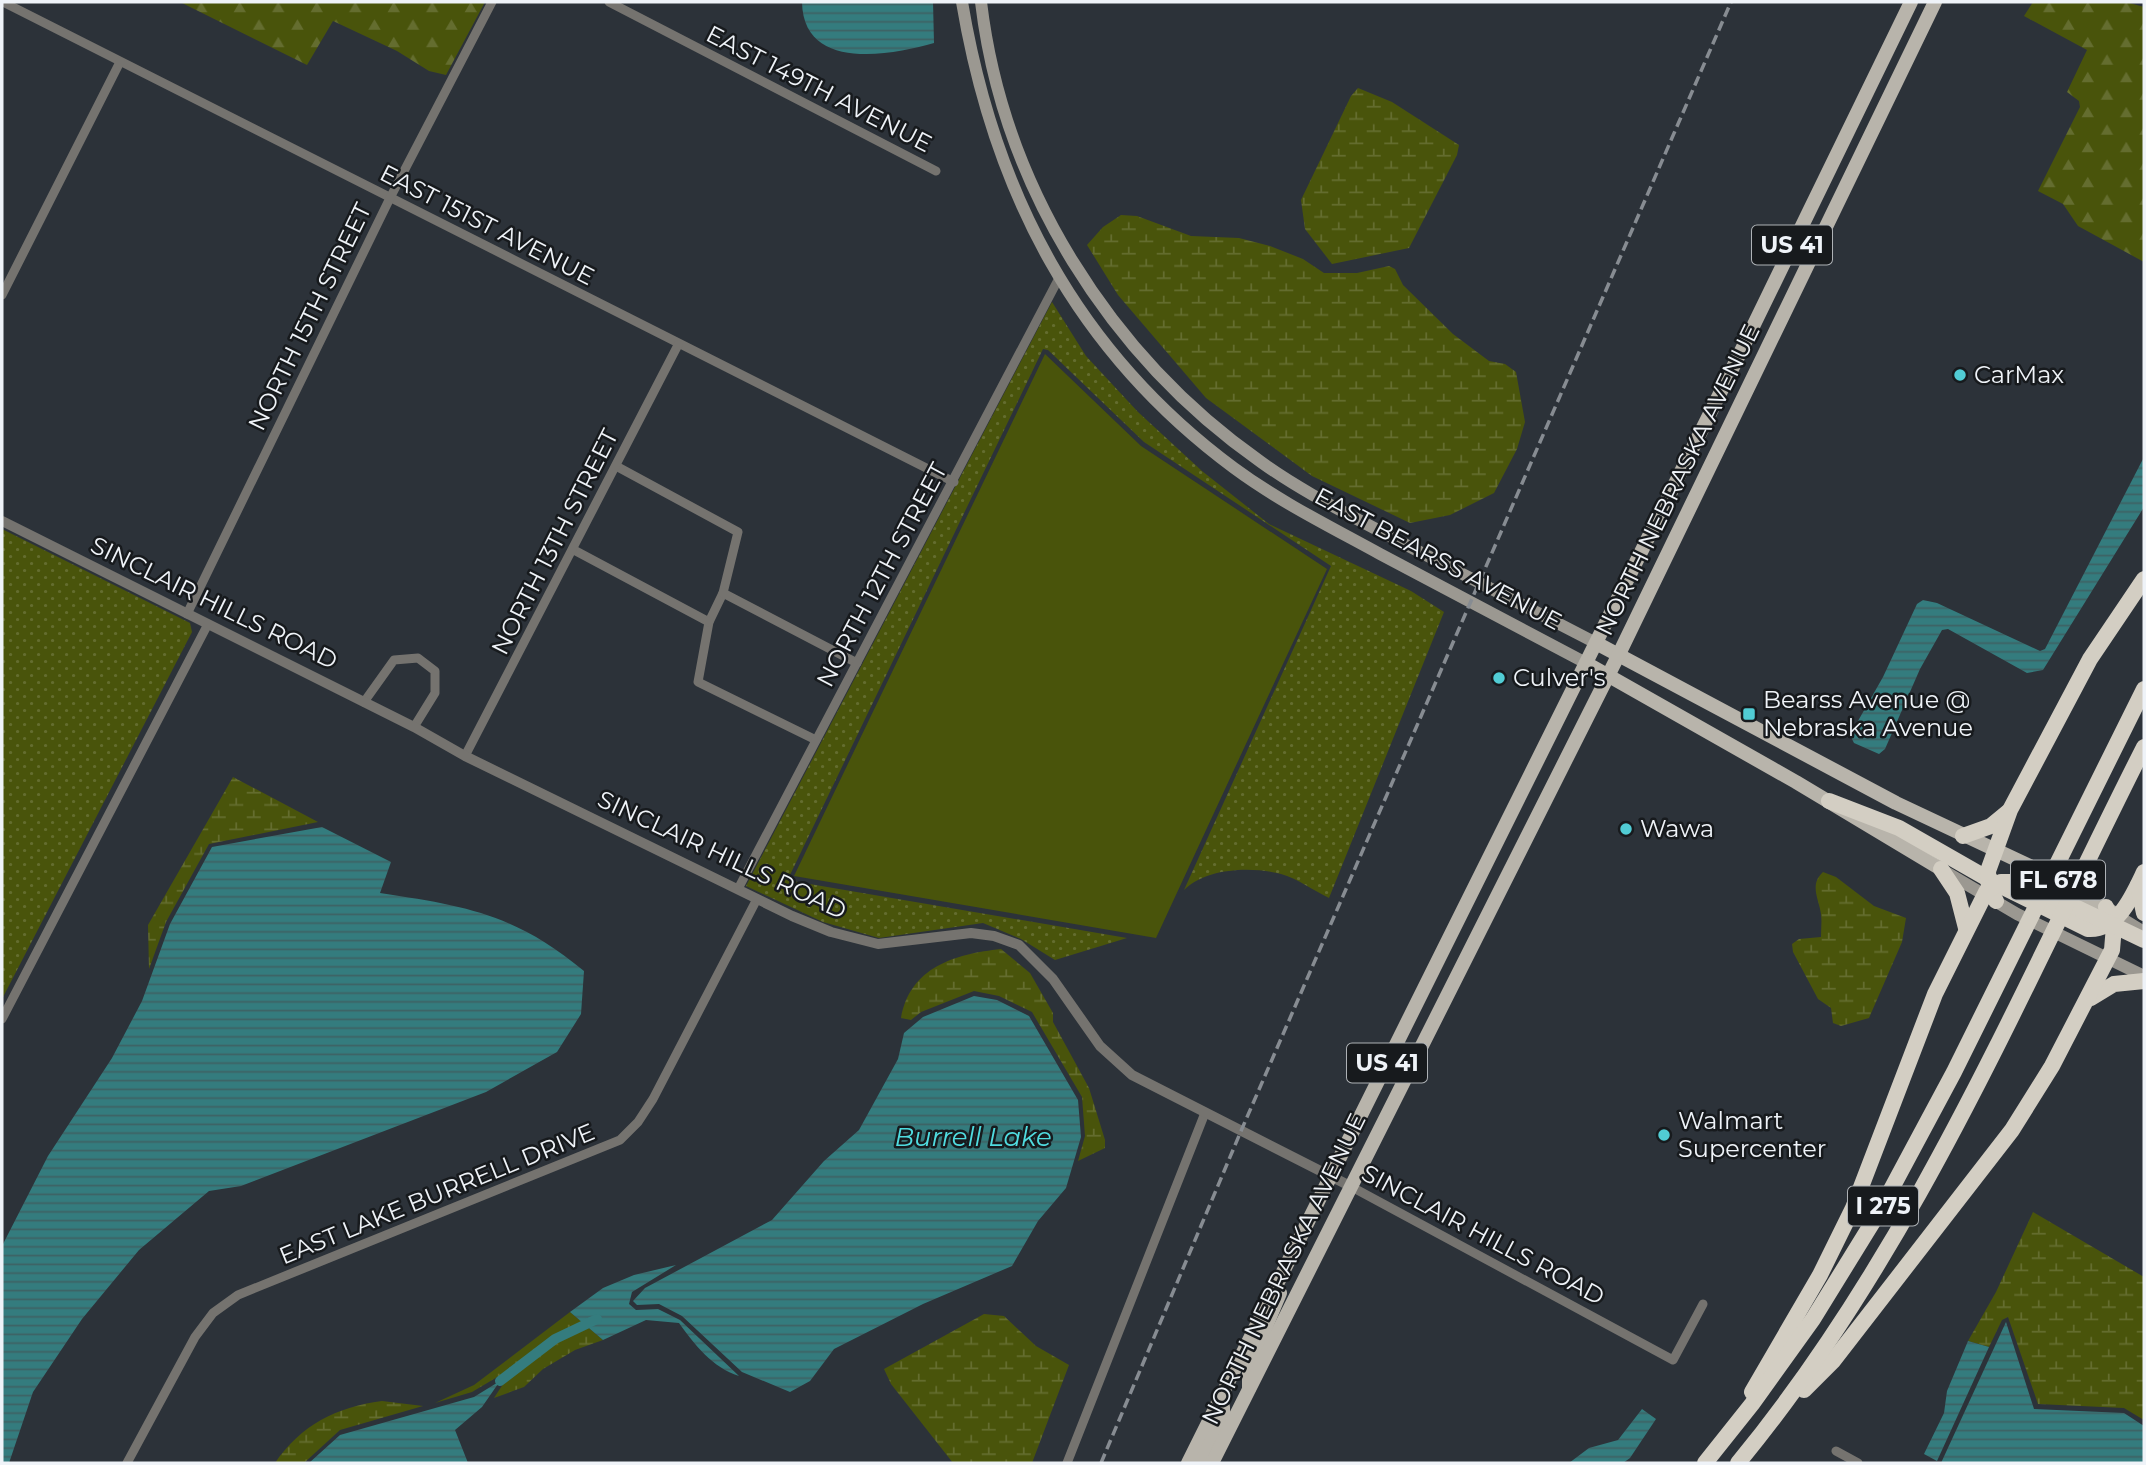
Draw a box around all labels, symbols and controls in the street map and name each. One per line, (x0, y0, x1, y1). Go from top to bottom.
street label: EAST 149TH AVENUE (702, 19, 937, 158)
street label: EAST 151ST AVENUE (375, 158, 599, 291)
street label: NORTH 15TH STREET (242, 198, 377, 435)
road number: US 41 (1752, 226, 1832, 264)
street label: NORTH NEBRASKA AVENUE (1589, 319, 1766, 640)
place label: CarMax (1974, 360, 2064, 389)
marker: CarMax (1952, 367, 1968, 383)
street label: NORTH 13TH STREET (485, 424, 624, 660)
street label: NORTH 12TH STREET (810, 458, 953, 692)
street label: EAST BEARSS AVENUE (1310, 481, 1567, 636)
street label: SINCLAIR HILLS ROAD (86, 530, 342, 675)
place label: Culver's (1513, 663, 1606, 692)
marker: Culver's (1491, 670, 1507, 686)
place label: Bearss Avenue @ Nebraska Avenue (1763, 685, 1973, 742)
marker: Bearss Avenue @ Nebraska Avenue (1741, 706, 1757, 722)
street label: SINCLAIR HILLS ROAD (593, 784, 851, 925)
place label: Wawa (1640, 814, 1714, 843)
marker: Wawa (1618, 821, 1634, 837)
road number: FL 678 (2011, 860, 2105, 900)
road number: US 41 (1347, 1044, 1427, 1082)
place label: Walmart Supercenter (1678, 1106, 1826, 1163)
street label: NORTH NEBRASKA AVENUE (1195, 1108, 1372, 1429)
street label: EAST LAKE BURRELL DRIVE (275, 1117, 599, 1270)
water label: Burrell Lake (894, 1121, 1052, 1153)
marker: Walmart Supercenter (1656, 1127, 1672, 1143)
street label: SINCLAIR HILLS ROAD (1357, 1158, 1610, 1311)
road number: I 275 (1848, 1186, 1918, 1226)

